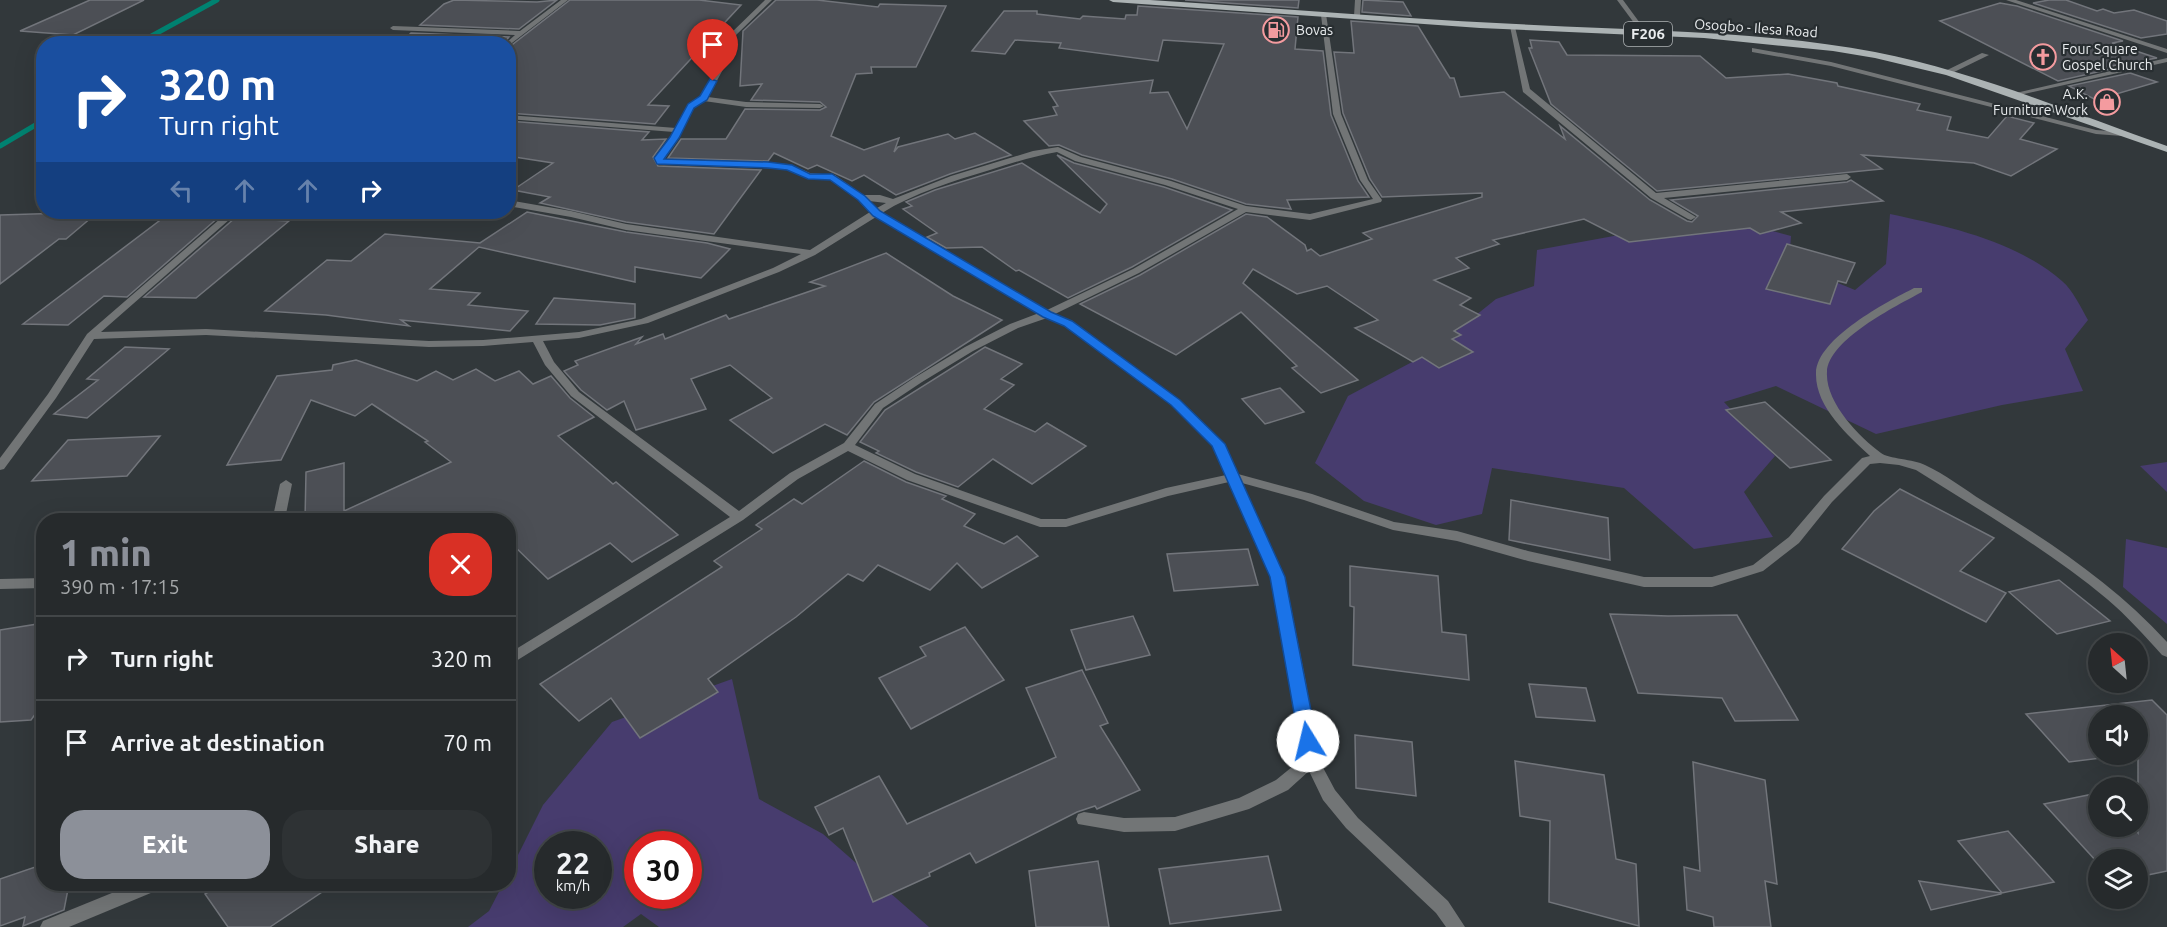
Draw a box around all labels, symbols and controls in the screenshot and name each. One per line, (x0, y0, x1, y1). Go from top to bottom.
fuel station icon: Bovas (1261, 15, 1291, 45)
street label: Osogbo - Ilesa Road (1694, 16, 1818, 40)
pin (687, 19, 738, 81)
place label: Bovas (1296, 22, 1333, 38)
road number: F206 (1624, 22, 1672, 46)
icon: arrive (696, 28, 729, 61)
place label: Four Square Gospel Church (2062, 41, 2153, 73)
church icon: Four Square Gospel Church (2028, 42, 2058, 72)
icon: right (60, 60, 138, 138)
text: 320 m (159, 61, 276, 108)
place label: A.K. Furniture Work (1993, 86, 2088, 118)
shop icon: A.K. Furniture Work (2092, 87, 2122, 117)
text: Turn right (159, 110, 279, 140)
icon: left (165, 174, 198, 207)
icon: ahead (228, 174, 261, 207)
icon: ahead (291, 174, 324, 207)
icon: right (354, 174, 387, 207)
text: 1 min (60, 532, 152, 573)
button: close (429, 533, 492, 596)
text: 390 m · 17:15 (60, 575, 180, 598)
north arrow (2088, 633, 2148, 693)
map controls (2088, 633, 2148, 909)
icon: right (60, 642, 93, 675)
text: Turn right (111, 646, 213, 671)
text: 320 m (431, 646, 492, 671)
button: sound (2088, 705, 2148, 765)
position arrow (1276, 709, 1340, 773)
icon: arrive (60, 726, 93, 759)
text: Arrive at destination (111, 730, 325, 755)
text: 70 m (443, 730, 492, 755)
button: search (2088, 777, 2148, 837)
button: Exit (60, 810, 270, 879)
button: Share (282, 810, 492, 879)
speed limit sign: 30 (624, 831, 702, 909)
text: 22 (556, 846, 590, 880)
button: layers (2088, 849, 2148, 909)
text: km/h (556, 877, 590, 894)

